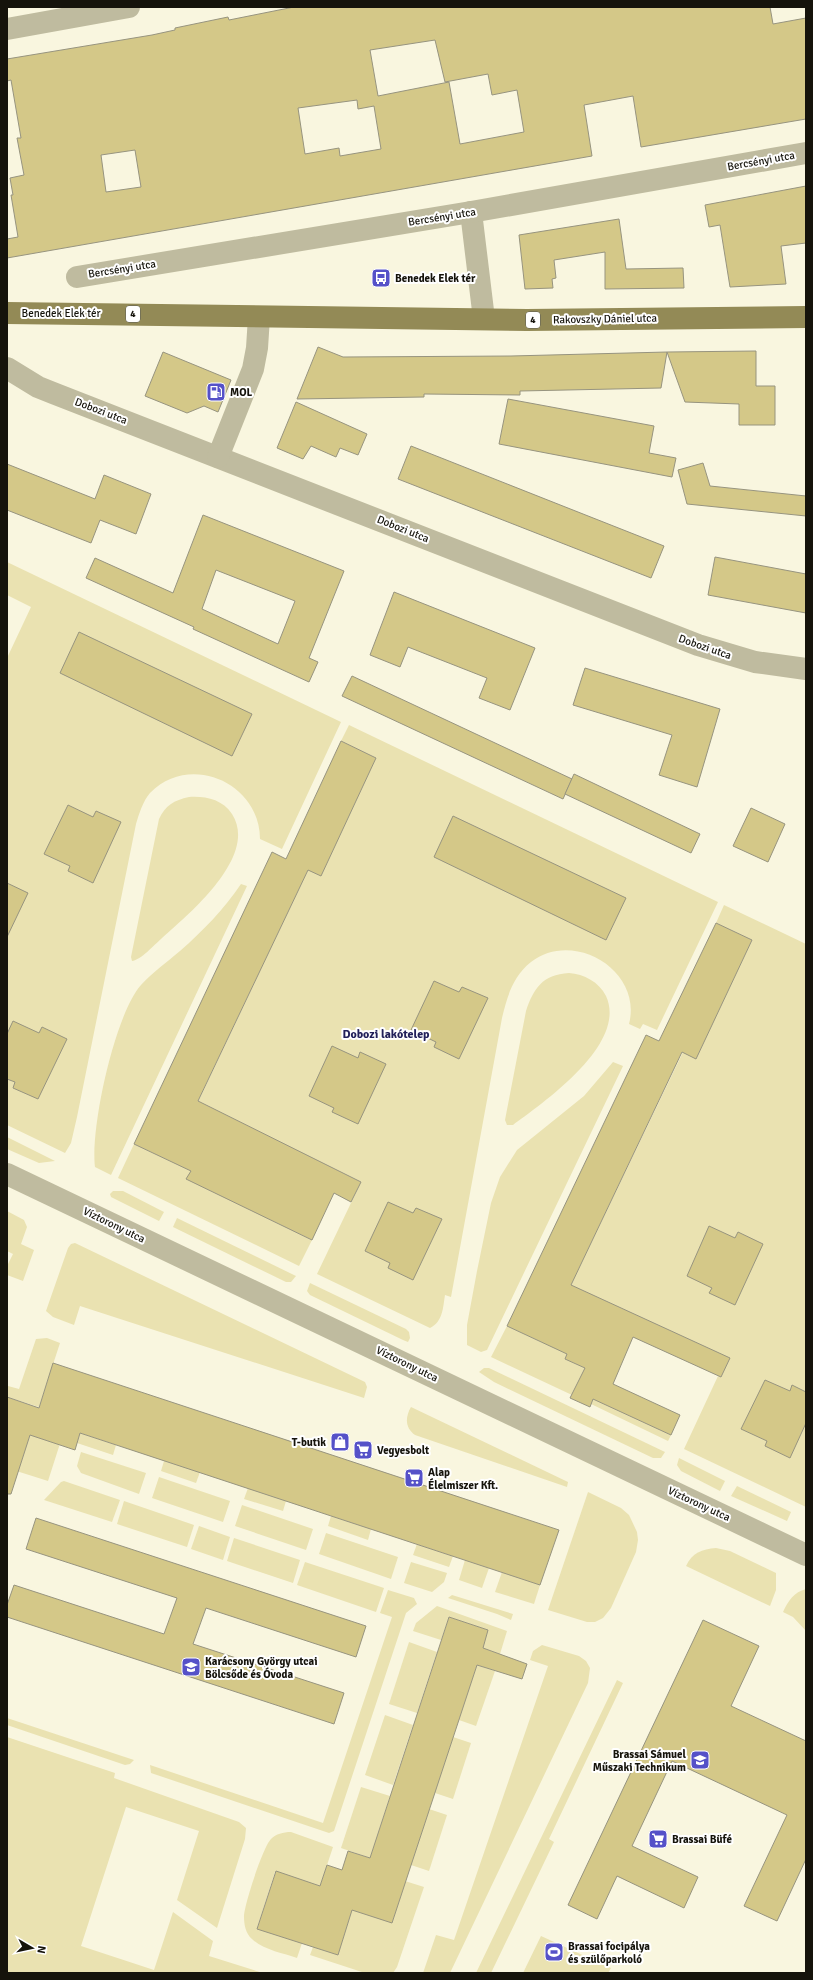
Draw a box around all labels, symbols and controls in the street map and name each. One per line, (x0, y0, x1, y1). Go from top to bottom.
street label: Bercsényi utca (726, 149, 796, 173)
street label: Bercsényi utca (407, 205, 477, 229)
street label: Bercsényi utca (87, 257, 157, 281)
bus stop icon: Benedek Elek tér (370, 267, 392, 289)
place label: Benedek Elek tér (395, 272, 476, 285)
road number: 4 (126, 306, 140, 322)
street label: Benedek Elek tér (21, 307, 101, 320)
road number: 4 (526, 312, 540, 328)
street label: Rakovszky Dániel utca (553, 312, 658, 326)
fuel station icon: MOL (205, 381, 227, 403)
place label: MOL (230, 386, 253, 399)
street label: Dobozi utca (73, 395, 129, 427)
street label: Dobozi utca (375, 513, 431, 545)
street label: Dobozi utca (677, 632, 734, 662)
district label: Dobozi lakótelep (342, 1027, 430, 1042)
street label: Víztorony utca (81, 1204, 147, 1246)
street label: Víztorony utca (374, 1343, 440, 1385)
shop icon: T-butik (329, 1431, 351, 1453)
place label: T-butik (292, 1436, 326, 1449)
supermarket icon: Vegyesbolt (352, 1439, 374, 1461)
place label: Vegyesbolt (377, 1444, 429, 1457)
place label: Alap Élelmiszer Kft. (428, 1466, 498, 1492)
supermarket icon: Alap Élelmiszer Kft. (403, 1467, 425, 1489)
street label: Víztorony utca (666, 1484, 733, 1524)
place label: Karácsony György utcai Bölcsőde és Óvoda (205, 1655, 317, 1681)
school or university icon: Karácsony György utcai Bölcsőde és Óvoda (180, 1656, 202, 1678)
place label: Brassai Sámuel Műszaki Technikum (593, 1748, 687, 1774)
school or university icon: Brassai Sámuel Műszaki Technikum (689, 1749, 711, 1771)
supermarket icon: Brassai Büfé (647, 1828, 669, 1850)
place label: Brassai Büfé (672, 1833, 732, 1846)
north arrow (12, 1928, 52, 1968)
place label: Brassai focipálya és szülőparkoló (568, 1940, 650, 1966)
sports icon: Brassai focipálya és szülőparkoló (543, 1941, 565, 1963)
text: N (34, 1945, 48, 1954)

